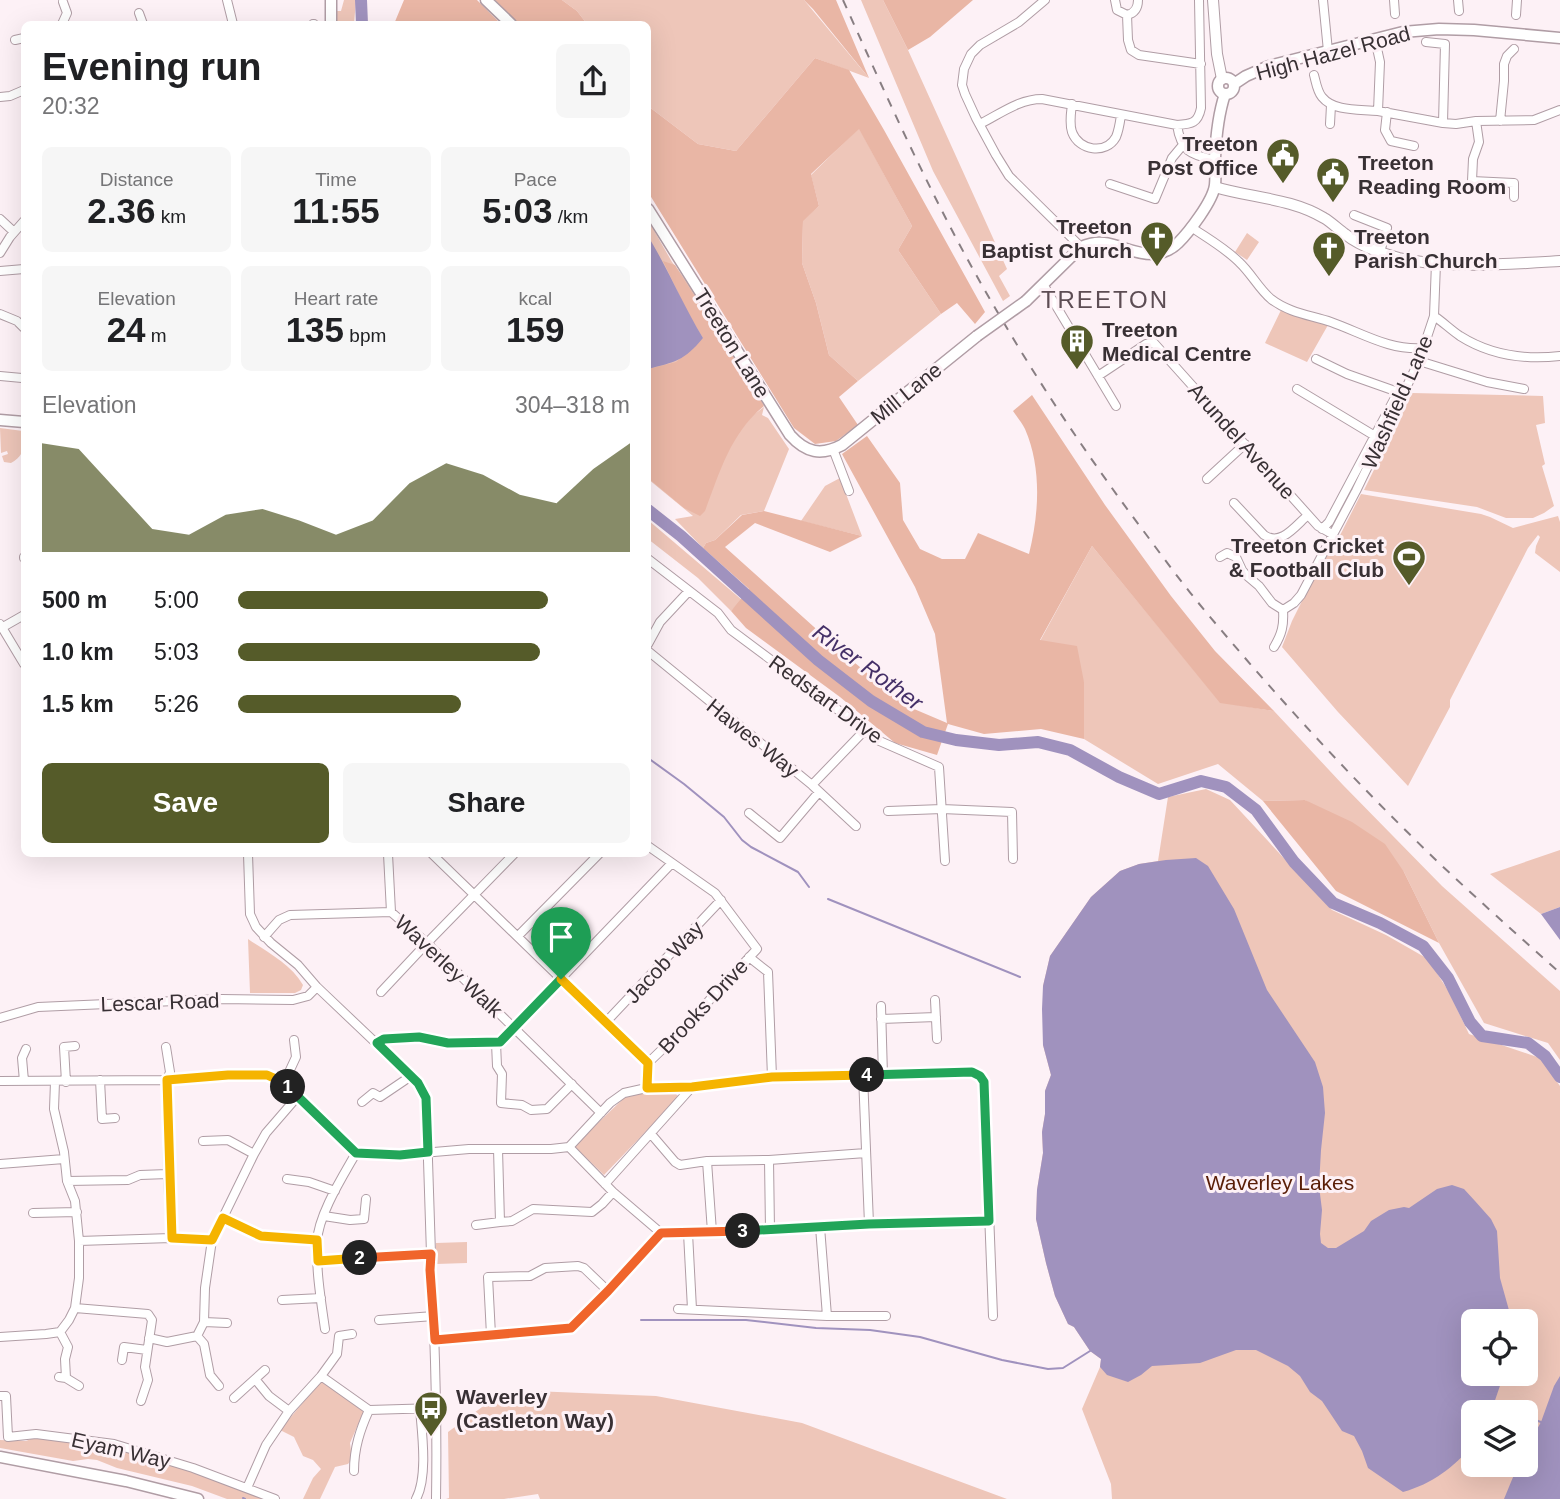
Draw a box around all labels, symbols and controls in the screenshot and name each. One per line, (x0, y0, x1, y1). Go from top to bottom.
street label: High Hazel Road (1253, 21, 1413, 85)
button: share (556, 44, 630, 118)
text: Evening run (42, 46, 262, 88)
text: 20:32 (42, 93, 100, 119)
place label: Treeton Post Office (1147, 132, 1258, 179)
public building icon: Treeton Post Office (1264, 136, 1302, 185)
place label: Treeton Reading Room (1358, 151, 1506, 198)
public building icon: Treeton Reading Room (1314, 155, 1352, 204)
text: Distance (100, 169, 174, 190)
text: Time (315, 169, 357, 190)
text: Pace (514, 169, 557, 190)
text: 2.36 (87, 191, 155, 230)
text: 11:55 (292, 191, 380, 230)
text: 5:03 (482, 191, 552, 230)
text: km (155, 206, 186, 227)
text: /km (552, 206, 588, 227)
place label: Treeton Baptist Church (981, 215, 1132, 262)
church icon: Treeton Baptist Church (1138, 219, 1176, 268)
place label: Treeton Parish Church (1354, 225, 1498, 272)
church icon: Treeton Parish Church (1310, 229, 1348, 278)
street label: Treeton Lane (689, 284, 775, 402)
district label: TREETON (1041, 286, 1169, 313)
text: Elevation (98, 288, 176, 309)
text: Heart rate (294, 288, 378, 309)
text: kcal (518, 288, 552, 309)
text: 24 (107, 310, 146, 349)
text: 135 (286, 310, 344, 349)
text: 159 (506, 310, 565, 349)
place label: Treeton Medical Centre (1102, 318, 1251, 365)
building icon: Treeton Medical Centre (1058, 322, 1096, 371)
text: m (146, 325, 167, 346)
text: bpm (344, 325, 386, 346)
street label: Washfield Lane (1357, 332, 1437, 472)
street label: Mill Lane (866, 358, 946, 428)
street label: Arundel Avenue (1184, 378, 1300, 504)
text: Elevation (42, 392, 137, 418)
text: 304–318 m (515, 392, 630, 418)
place label: Treeton Cricket & Football Club (1229, 534, 1384, 581)
sports icon: Treeton Cricket & Football Club (1390, 538, 1428, 587)
text: 500 m (42, 587, 107, 613)
text: 5:00 (154, 587, 199, 613)
water label: River Rother (808, 619, 929, 716)
text: 1.0 km (42, 639, 114, 665)
text: 5:03 (154, 639, 199, 665)
street label: Redstart Drive (765, 650, 887, 748)
text: 1.5 km (42, 691, 114, 717)
text: 5:26 (154, 691, 199, 717)
street label: Hawes Way (703, 694, 804, 782)
button: Save (42, 763, 329, 843)
button: Share (343, 763, 630, 843)
pin (531, 907, 591, 979)
street label: Waverley Walk (391, 910, 508, 1022)
street label: Jacob Way (620, 916, 708, 1008)
icon: arrive (542, 918, 580, 956)
street label: Brooks Drive (654, 954, 752, 1058)
street label: Lescar Road (100, 988, 220, 1016)
pin: 4 (850, 1058, 884, 1092)
text: 4 (861, 1064, 872, 1085)
pin: 1 (270, 1070, 306, 1104)
text: 1 (282, 1076, 293, 1097)
park label: Waverley Lakes (1206, 1171, 1354, 1194)
pin: 3 (726, 1214, 760, 1248)
text: 3 (737, 1220, 748, 1241)
pin: 2 (342, 1240, 378, 1276)
text: 2 (354, 1247, 365, 1268)
map controls (1461, 1309, 1538, 1477)
button: locate (1461, 1309, 1538, 1386)
place label: Waverley (Castleton Way) (456, 1385, 614, 1432)
bus stop icon: Waverley (Castleton Way) (412, 1389, 450, 1438)
button: layers (1461, 1400, 1538, 1477)
street label: Eyam Way (69, 1427, 173, 1473)

